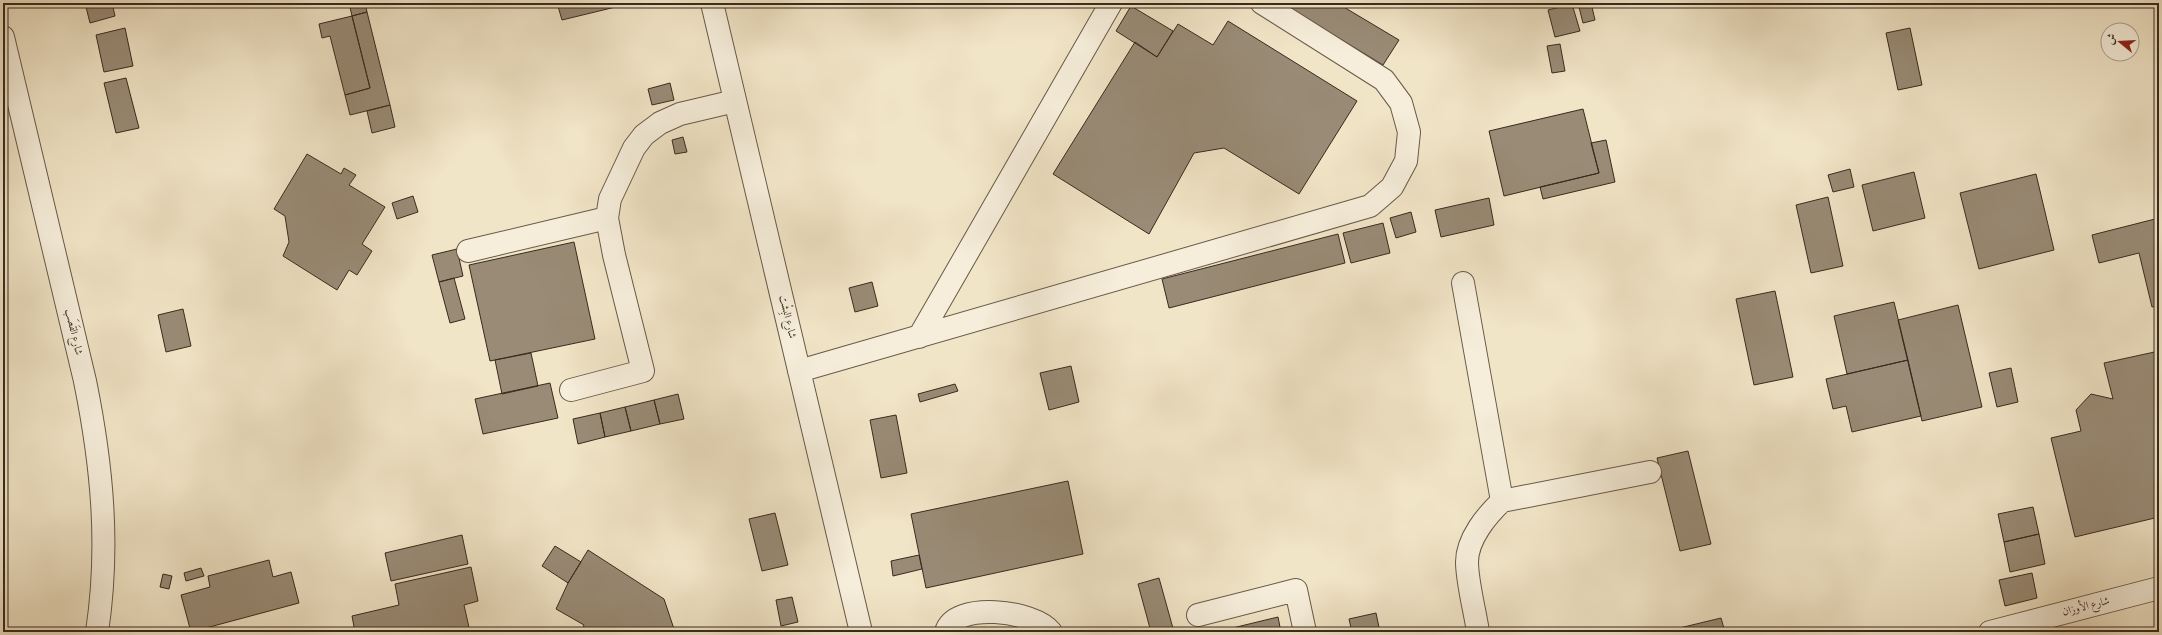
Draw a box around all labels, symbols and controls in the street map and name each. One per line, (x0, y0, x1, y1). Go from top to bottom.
north arrow (2100, 22, 2140, 62)
text: ش (2103, 32, 2121, 47)
street label: شارع البِشْت (774, 293, 801, 340)
street label: شارع القَصَب (59, 307, 88, 357)
street label: شارع الأوزان (2060, 592, 2111, 621)

